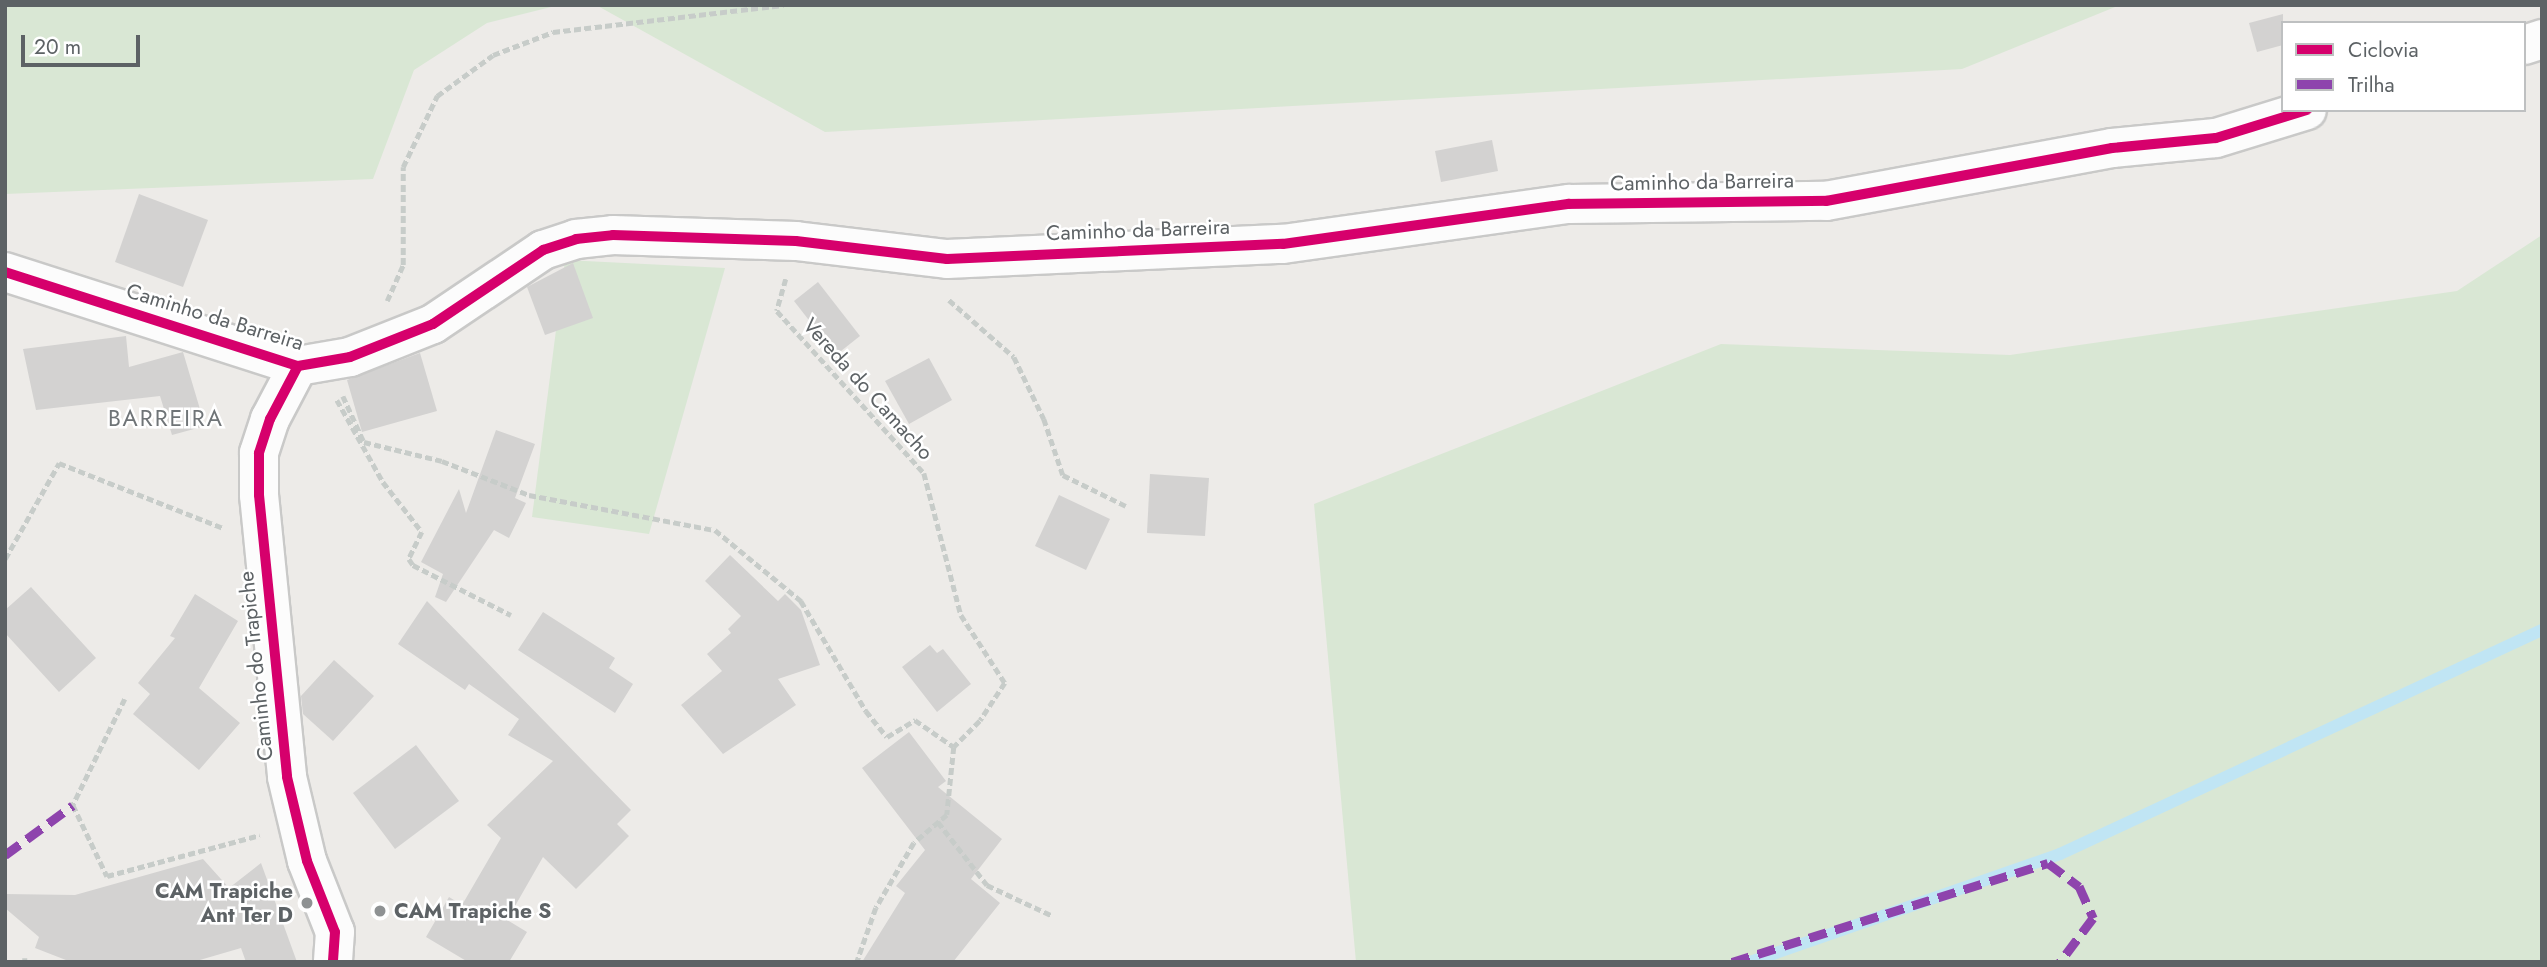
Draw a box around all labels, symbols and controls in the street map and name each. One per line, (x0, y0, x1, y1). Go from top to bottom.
scale bar (24, 21, 144, 65)
legend (2281, 21, 2526, 112)
text: 20 m (34, 32, 81, 62)
text: Ciclovia (2348, 35, 2419, 65)
text: Trilha (2348, 70, 2395, 100)
street label: Caminho da Barreira (1610, 168, 1794, 196)
street label: Caminho da Barreira (1046, 214, 1230, 246)
street label: Caminho da Barreira (123, 278, 307, 356)
street label: Vereda do Camacho (798, 313, 938, 465)
district label: BARREIRA (109, 404, 223, 432)
street label: Caminho do Trapiche (234, 570, 278, 762)
place label: CAM Trapiche Ant Ter D (155, 878, 293, 928)
marker: CAM Trapiche Ant Ter D (299, 895, 315, 911)
place label: CAM Trapiche S (394, 898, 551, 924)
marker: CAM Trapiche S (372, 903, 388, 919)

